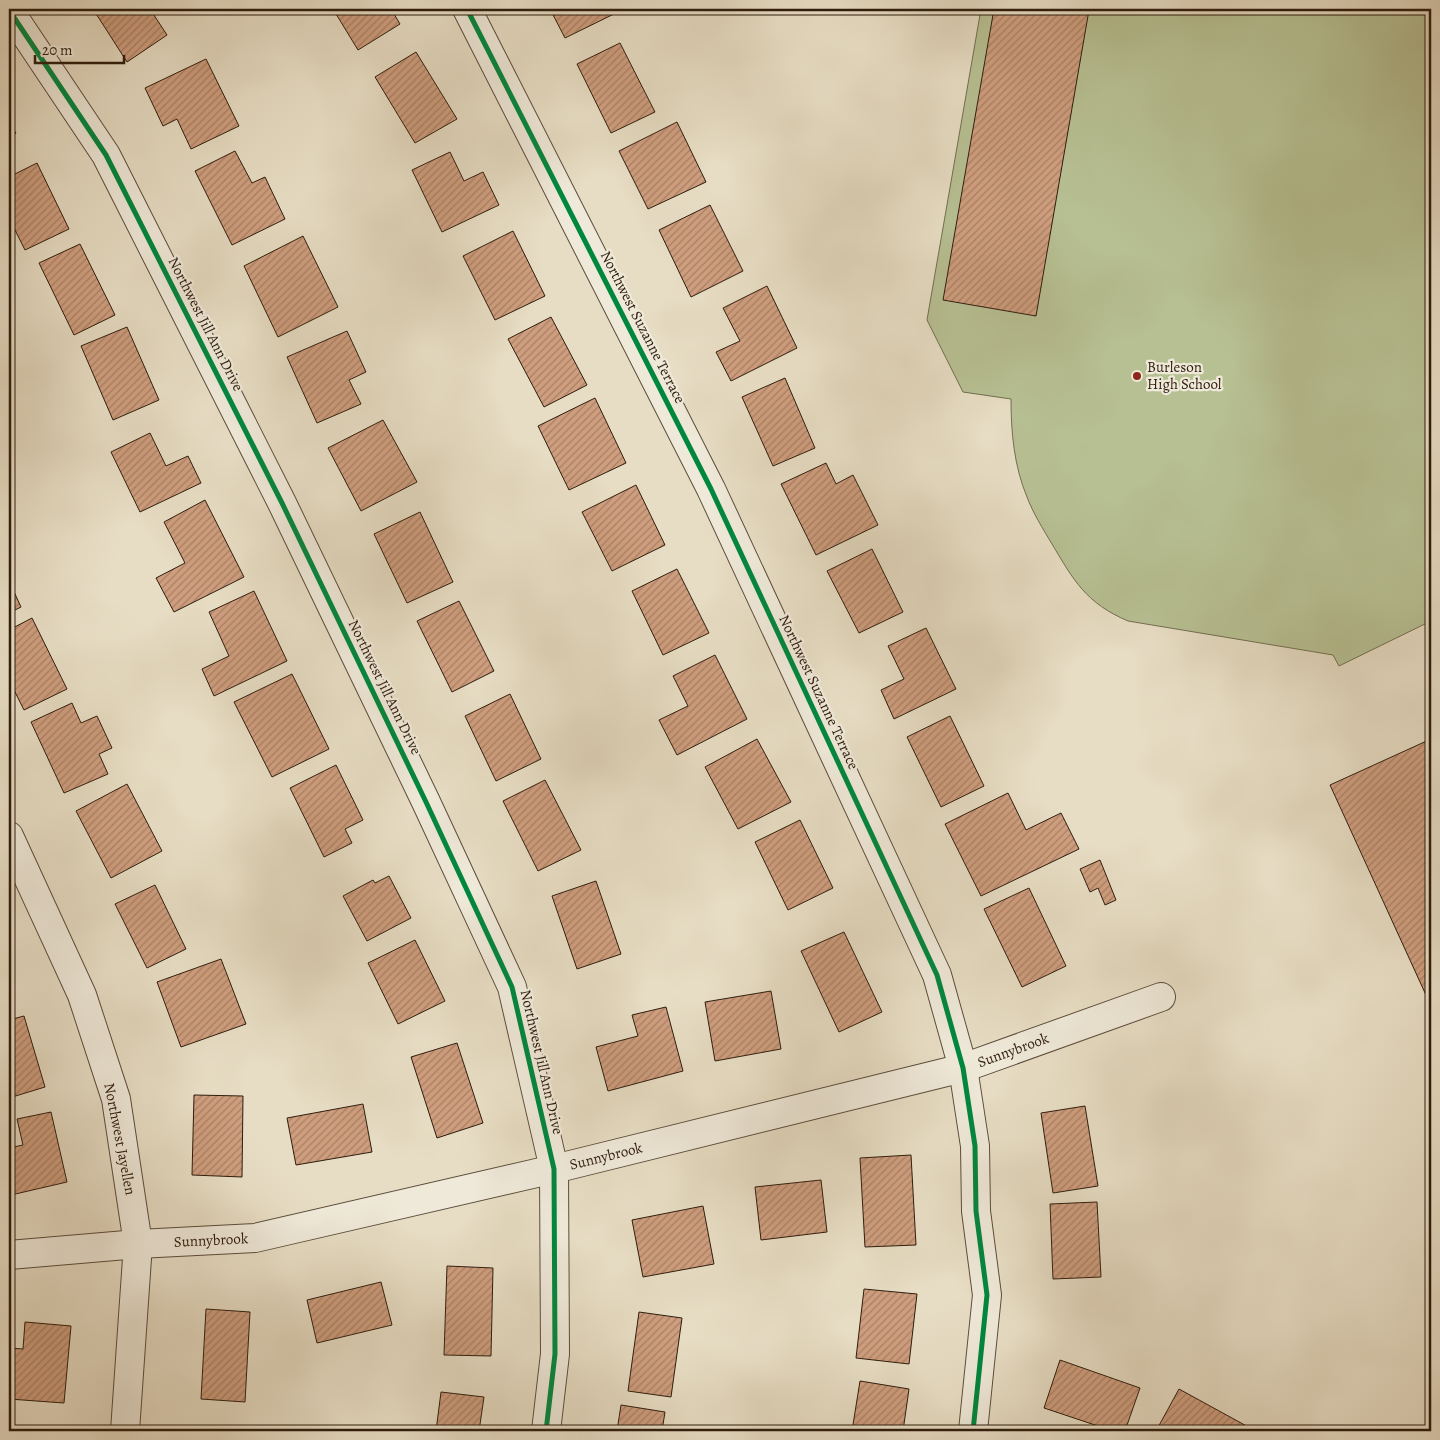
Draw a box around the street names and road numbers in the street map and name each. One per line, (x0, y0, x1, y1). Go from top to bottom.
street label: Northwest Suzanne Terrace (596, 247, 690, 407)
street label: Northwest Jill Ann Drive (163, 253, 249, 395)
street label: Northwest Suzanne Terrace (774, 611, 864, 773)
street label: Northwest Jill Ann Drive (344, 616, 427, 758)
street label: Northwest Jill Ann Drive (516, 988, 568, 1137)
street label: Sunnybrook (975, 1028, 1052, 1072)
street label: Northwest Jayellen (99, 1081, 141, 1197)
street label: Sunnybrook (567, 1137, 645, 1175)
street label: Sunnybrook (173, 1228, 249, 1252)

